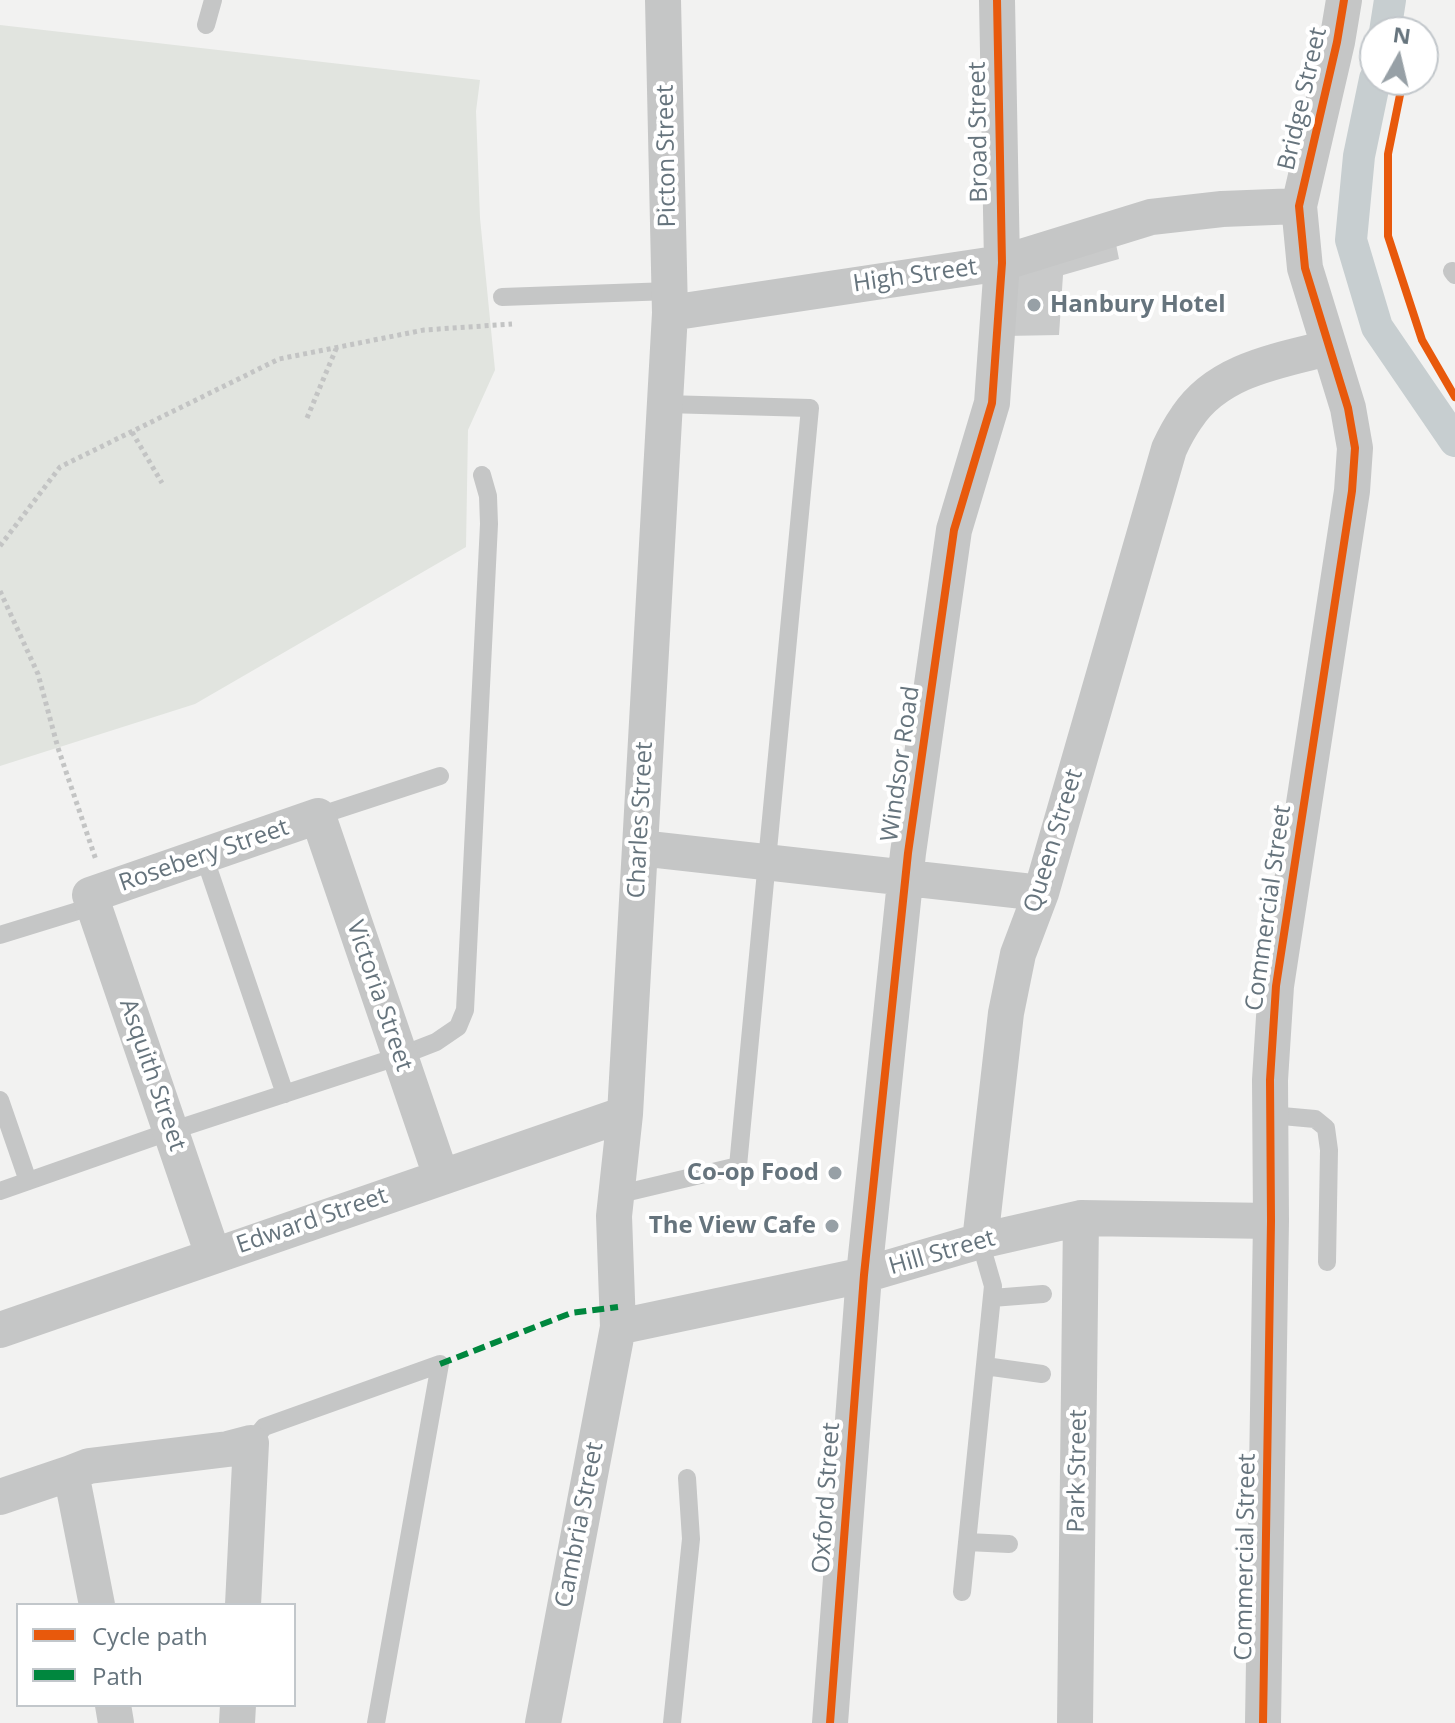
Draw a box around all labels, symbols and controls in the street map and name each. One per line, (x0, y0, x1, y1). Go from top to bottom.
north arrow (1359, 16, 1439, 96)
text: N (1391, 18, 1413, 50)
street label: Bridge Street (1273, 25, 1333, 173)
street label: Broad Street (963, 61, 995, 203)
street label: Picton Street (651, 84, 683, 228)
street label: High Street (851, 253, 979, 299)
place label: Hanbury Hotel (1050, 291, 1226, 319)
marker: Hanbury Hotel (1025, 296, 1043, 314)
street label: Windsor Road (876, 684, 926, 844)
street label: Charles Street (623, 741, 659, 899)
street label: Queen Street (1019, 766, 1089, 916)
street label: Commercial Street (1240, 803, 1298, 1013)
street label: Rosebery Street (115, 814, 293, 898)
street label: Victoria Street (340, 917, 418, 1075)
street label: Asquith Street (113, 995, 191, 1155)
place label: Co-op Food (687, 1159, 819, 1187)
marker: Co-op Food (826, 1164, 844, 1182)
street label: Edward Street (233, 1182, 391, 1260)
place label: The View Cafe (649, 1212, 816, 1240)
marker: The View Cafe (823, 1217, 841, 1235)
street label: Hill Street (886, 1224, 998, 1282)
street label: Park Street (1063, 1409, 1093, 1533)
street label: Oxford Street (807, 1421, 847, 1575)
street label: Cambria Street (550, 1440, 610, 1610)
street label: Commercial Street (1230, 1453, 1262, 1661)
legend (16, 1603, 296, 1707)
text: Cycle path (92, 1619, 208, 1652)
text: Path (92, 1659, 143, 1692)

